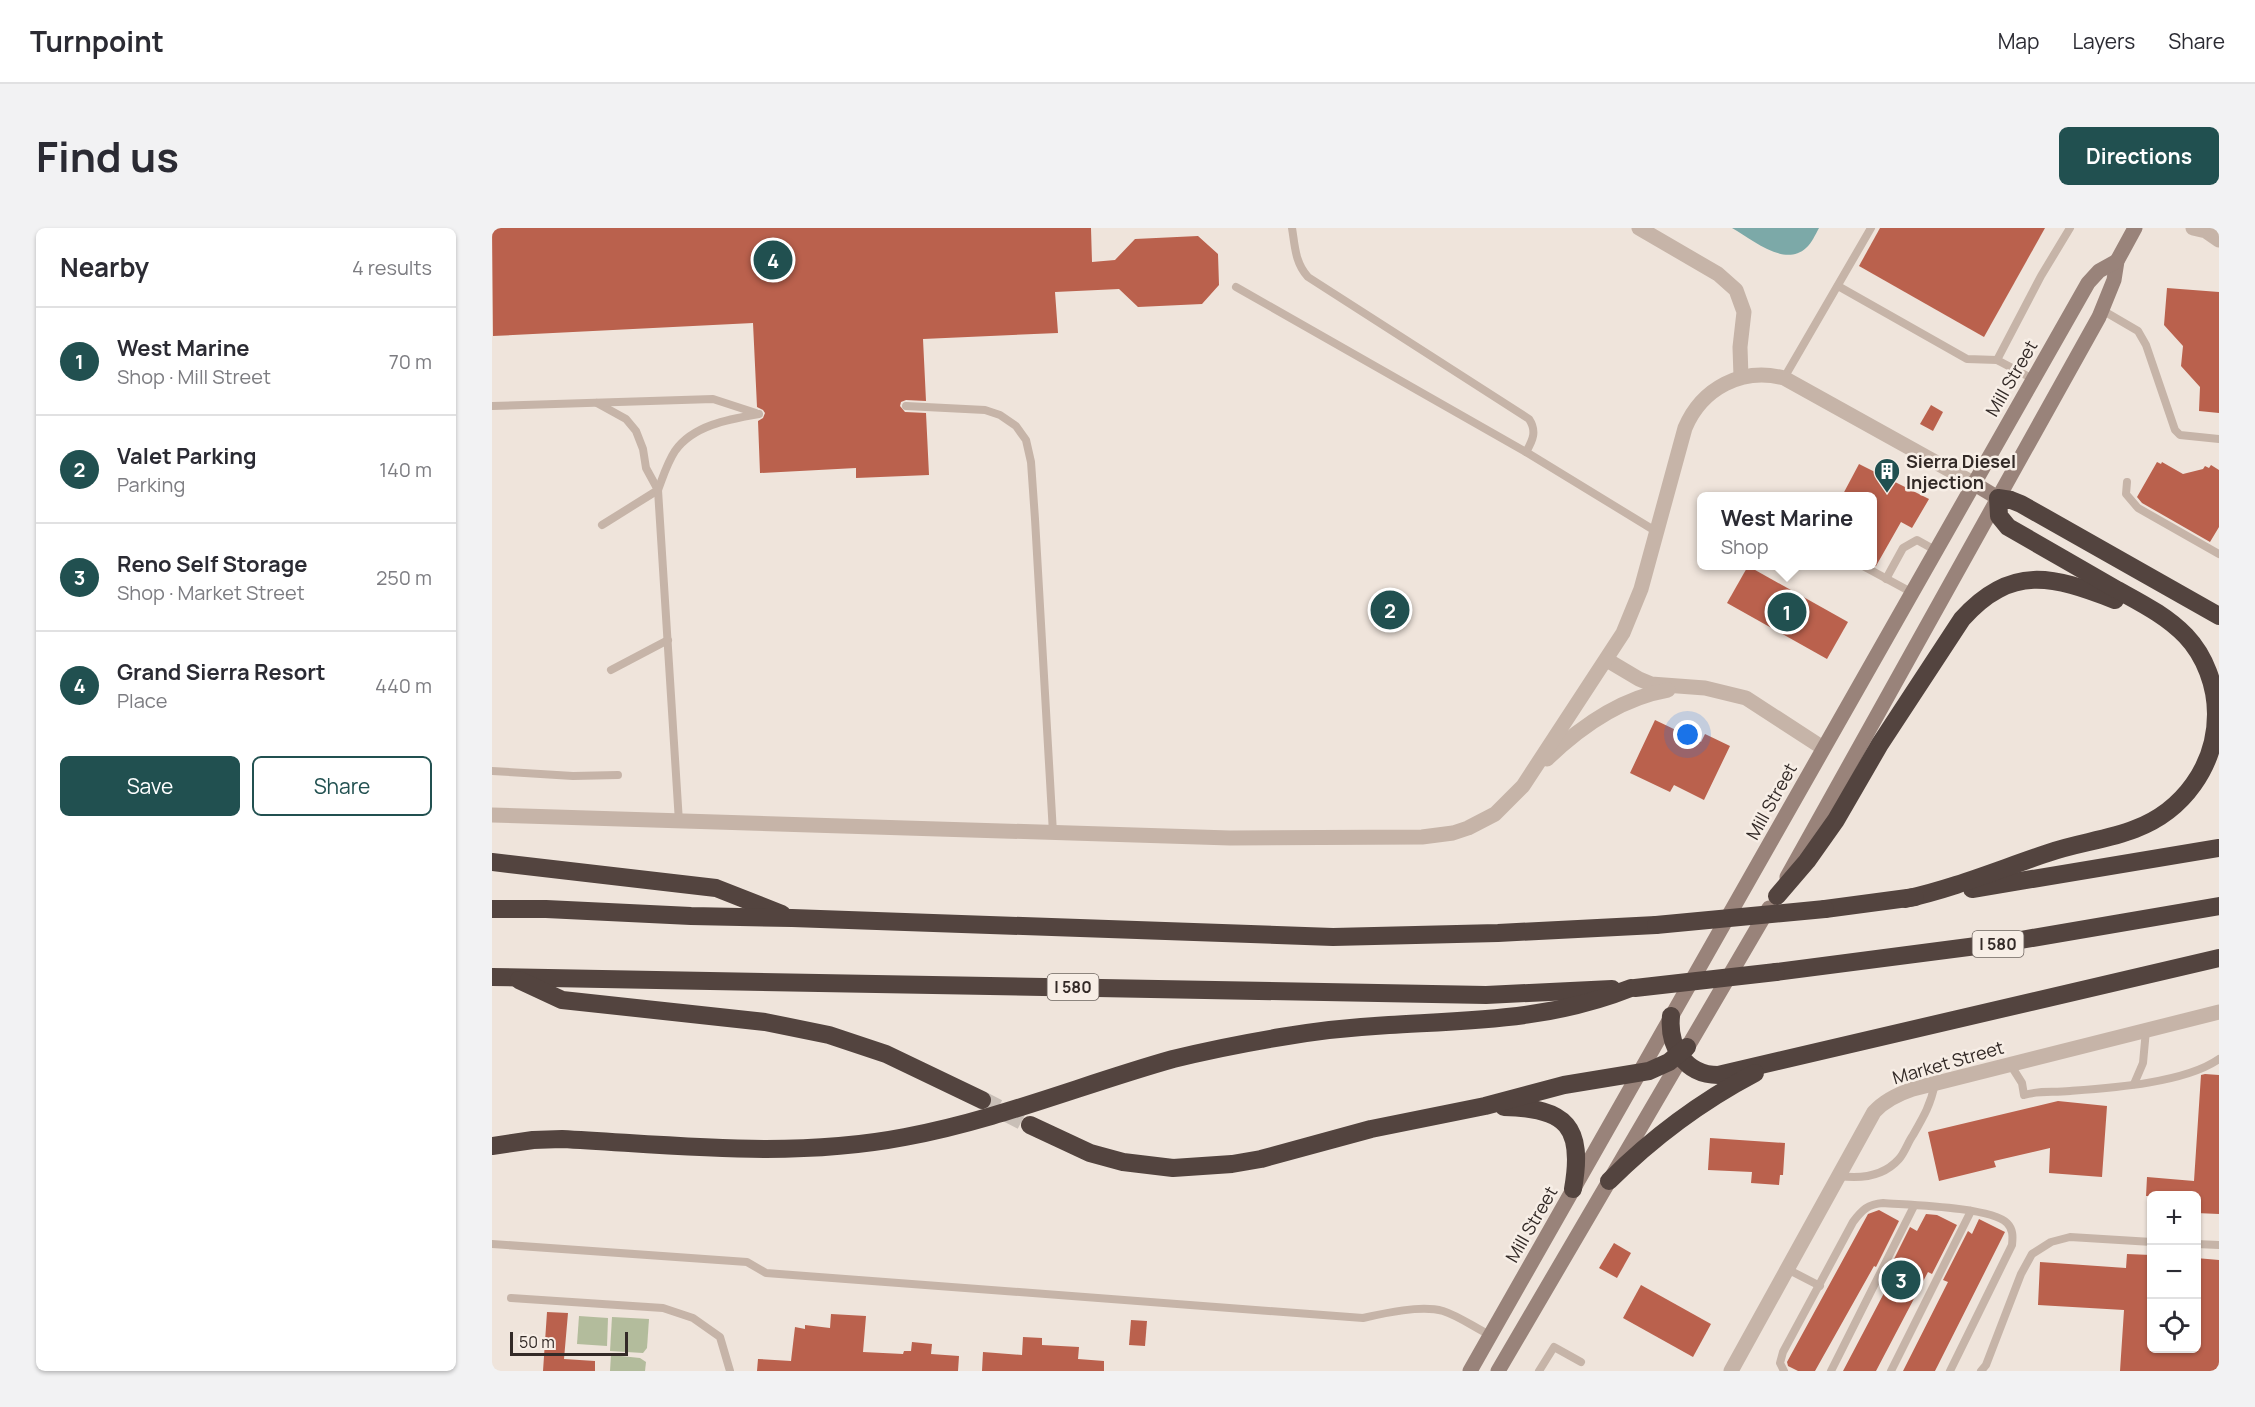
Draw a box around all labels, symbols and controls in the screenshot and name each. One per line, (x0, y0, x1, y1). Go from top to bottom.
text: Turnpoint (30, 22, 164, 60)
text: Map (1998, 27, 2039, 55)
text: Layers (2072, 27, 2135, 55)
text: Share (2168, 27, 2225, 55)
text: Find us (36, 127, 179, 185)
button: Directions (2059, 127, 2219, 185)
pin: 4 (754, 237, 792, 282)
text: Nearby (60, 249, 149, 285)
text: 4 results (352, 254, 432, 281)
text: West Marine (117, 333, 249, 363)
street label: Mill Street (1980, 336, 2042, 420)
text: 1 (75, 348, 84, 375)
text: 70 m (389, 348, 432, 375)
text: Shop · Mill Street (117, 363, 271, 390)
text: Valet Parking (117, 441, 257, 471)
place label: Sierra Diesel Injection (1906, 449, 2016, 494)
text: 2 (74, 456, 85, 483)
text: 140 m (379, 456, 432, 483)
building icon: Sierra Diesel Injection (1872, 456, 1902, 494)
text: Parking (117, 471, 185, 498)
popup (1697, 492, 1877, 570)
text: West Marine (1721, 503, 1853, 533)
text: Shop (1721, 533, 1769, 560)
text: Reno Self Storage (117, 549, 308, 579)
text: 3 (74, 564, 85, 591)
text: 250 m (376, 564, 432, 591)
text: Shop · Market Street (117, 579, 305, 606)
pin: 2 (1370, 588, 1410, 632)
pin: 1 (1768, 590, 1806, 634)
text: Grand Sierra Resort (117, 657, 326, 687)
text: 4 (73, 672, 86, 699)
text: 440 m (375, 672, 432, 699)
text: Place (117, 687, 167, 714)
your location (1673, 720, 1702, 749)
button: Save (60, 756, 240, 816)
button: Share (252, 756, 432, 816)
street label: Mill Street (1740, 758, 1802, 844)
road number: I 580 (1972, 931, 2024, 957)
road number: I 580 (1048, 974, 1098, 1000)
street label: Market Street (1890, 1035, 2006, 1089)
street label: Mill Street (1500, 1182, 1562, 1266)
map controls (2147, 1191, 2201, 1353)
button: + (2147, 1191, 2201, 1245)
button: − (2147, 1245, 2201, 1299)
pin: 3 (1882, 1258, 1920, 1302)
button: locate (2147, 1299, 2201, 1353)
scale bar (510, 1329, 628, 1356)
text: 50 m (519, 1331, 555, 1353)

